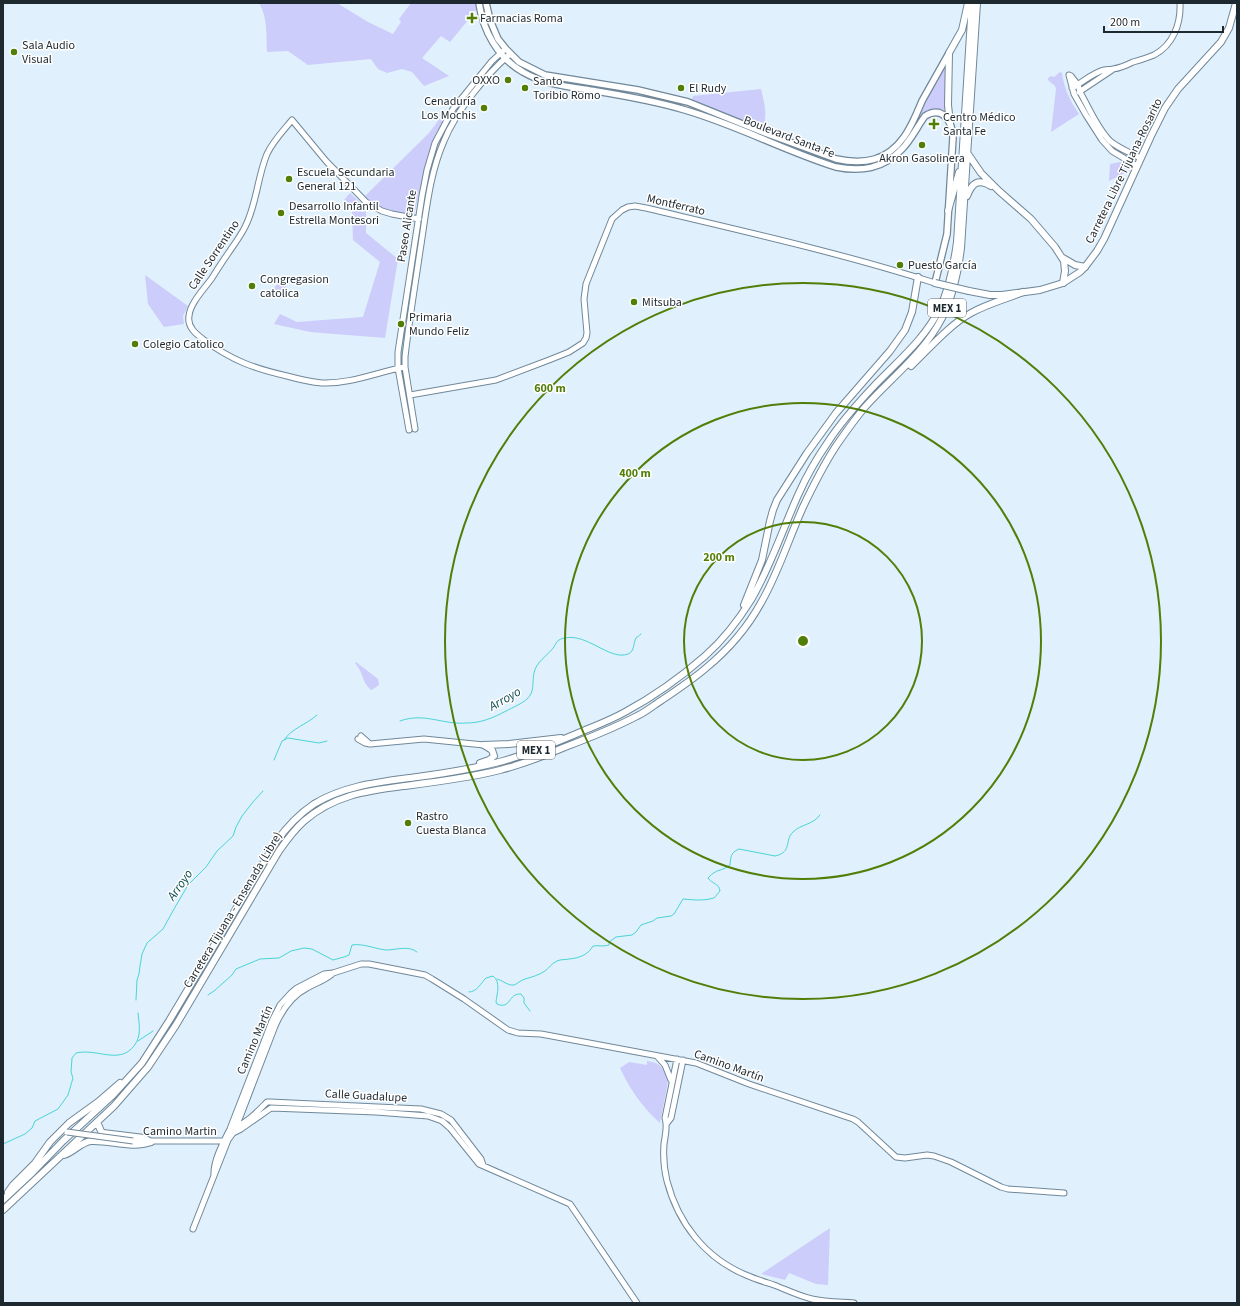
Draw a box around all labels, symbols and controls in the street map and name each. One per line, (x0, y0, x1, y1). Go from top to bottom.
scale bar (1104, 8, 1223, 34)
place label: Farmacias Roma (480, 10, 563, 27)
marker: Farmacias Roma (467, 13, 477, 23)
text: 200 m (1110, 14, 1140, 31)
place label: Sala Audio Visual (22, 37, 75, 68)
marker: Sala Audio Visual (9, 47, 19, 57)
place label: OXXO (472, 72, 500, 89)
place label: Santo Toribio Romo (533, 73, 600, 104)
marker: OXXO (503, 75, 513, 85)
place label: El Rudy (689, 80, 727, 97)
marker: Santo Toribio Romo (520, 83, 530, 93)
marker: El Rudy (676, 83, 686, 93)
place label: Cenaduría Los Mochis (421, 93, 476, 124)
street label: Carretera Libre Tijuana-Rosarito (1081, 95, 1167, 247)
marker: Cenaduría Los Mochis (479, 103, 489, 113)
place label: Centro Médico Santa Fe (943, 109, 1015, 140)
street label: Boulevard Santa Fe (741, 112, 837, 162)
marker: Centro Médico Santa Fe (928, 118, 940, 130)
marker: Akron Gasolinera (917, 140, 927, 150)
place label: Akron Gasolinera (879, 150, 965, 167)
place label: Escuela Secundaria General 121 (297, 164, 395, 195)
marker: Escuela Secundaria General 121 (284, 174, 294, 184)
street label: Paseo Alicante (393, 189, 421, 263)
street label: Montferrato (645, 190, 707, 220)
place label: Desarrollo Infantil Estrella Montesori (289, 198, 379, 229)
marker: Desarrollo Infantil Estrella Montesori (276, 208, 286, 218)
street label: Calle Sorrentino (184, 217, 244, 293)
place label: Puesto García (908, 257, 977, 274)
marker: Puesto García (895, 260, 905, 270)
place label: Congregasion catolica (260, 271, 329, 302)
marker: Congregasion catolica (247, 281, 257, 291)
place label: Mitsuba (642, 294, 682, 311)
marker: Mitsuba (629, 297, 639, 307)
road number: MEX 1 (928, 299, 966, 317)
place label: Primaria Mundo Feliz (409, 309, 469, 340)
marker: Primaria Mundo Feliz (396, 319, 406, 329)
place label: Colegio Catolico (143, 336, 224, 353)
marker: Colegio Catolico (130, 339, 140, 349)
text: 600 m (534, 380, 566, 397)
text: 400 m (619, 465, 651, 482)
text: 200 m (703, 549, 735, 566)
centre of rings (796, 634, 810, 648)
water label: Arroyo (485, 682, 525, 716)
road number: MEX 1 (517, 741, 555, 759)
place label: Rastro Cuesta Blanca (416, 808, 486, 839)
marker: Rastro Cuesta Blanca (403, 818, 413, 828)
street label: Carretera Tijuana - Ensenada (Libre) (179, 829, 287, 991)
water label: Arroyo (162, 865, 197, 905)
street label: Camino Martín (233, 1003, 277, 1077)
street label: Camino Martín (691, 1045, 767, 1087)
street label: Calle Guadalupe (324, 1085, 408, 1107)
street label: Camino Martin (143, 1123, 217, 1140)

